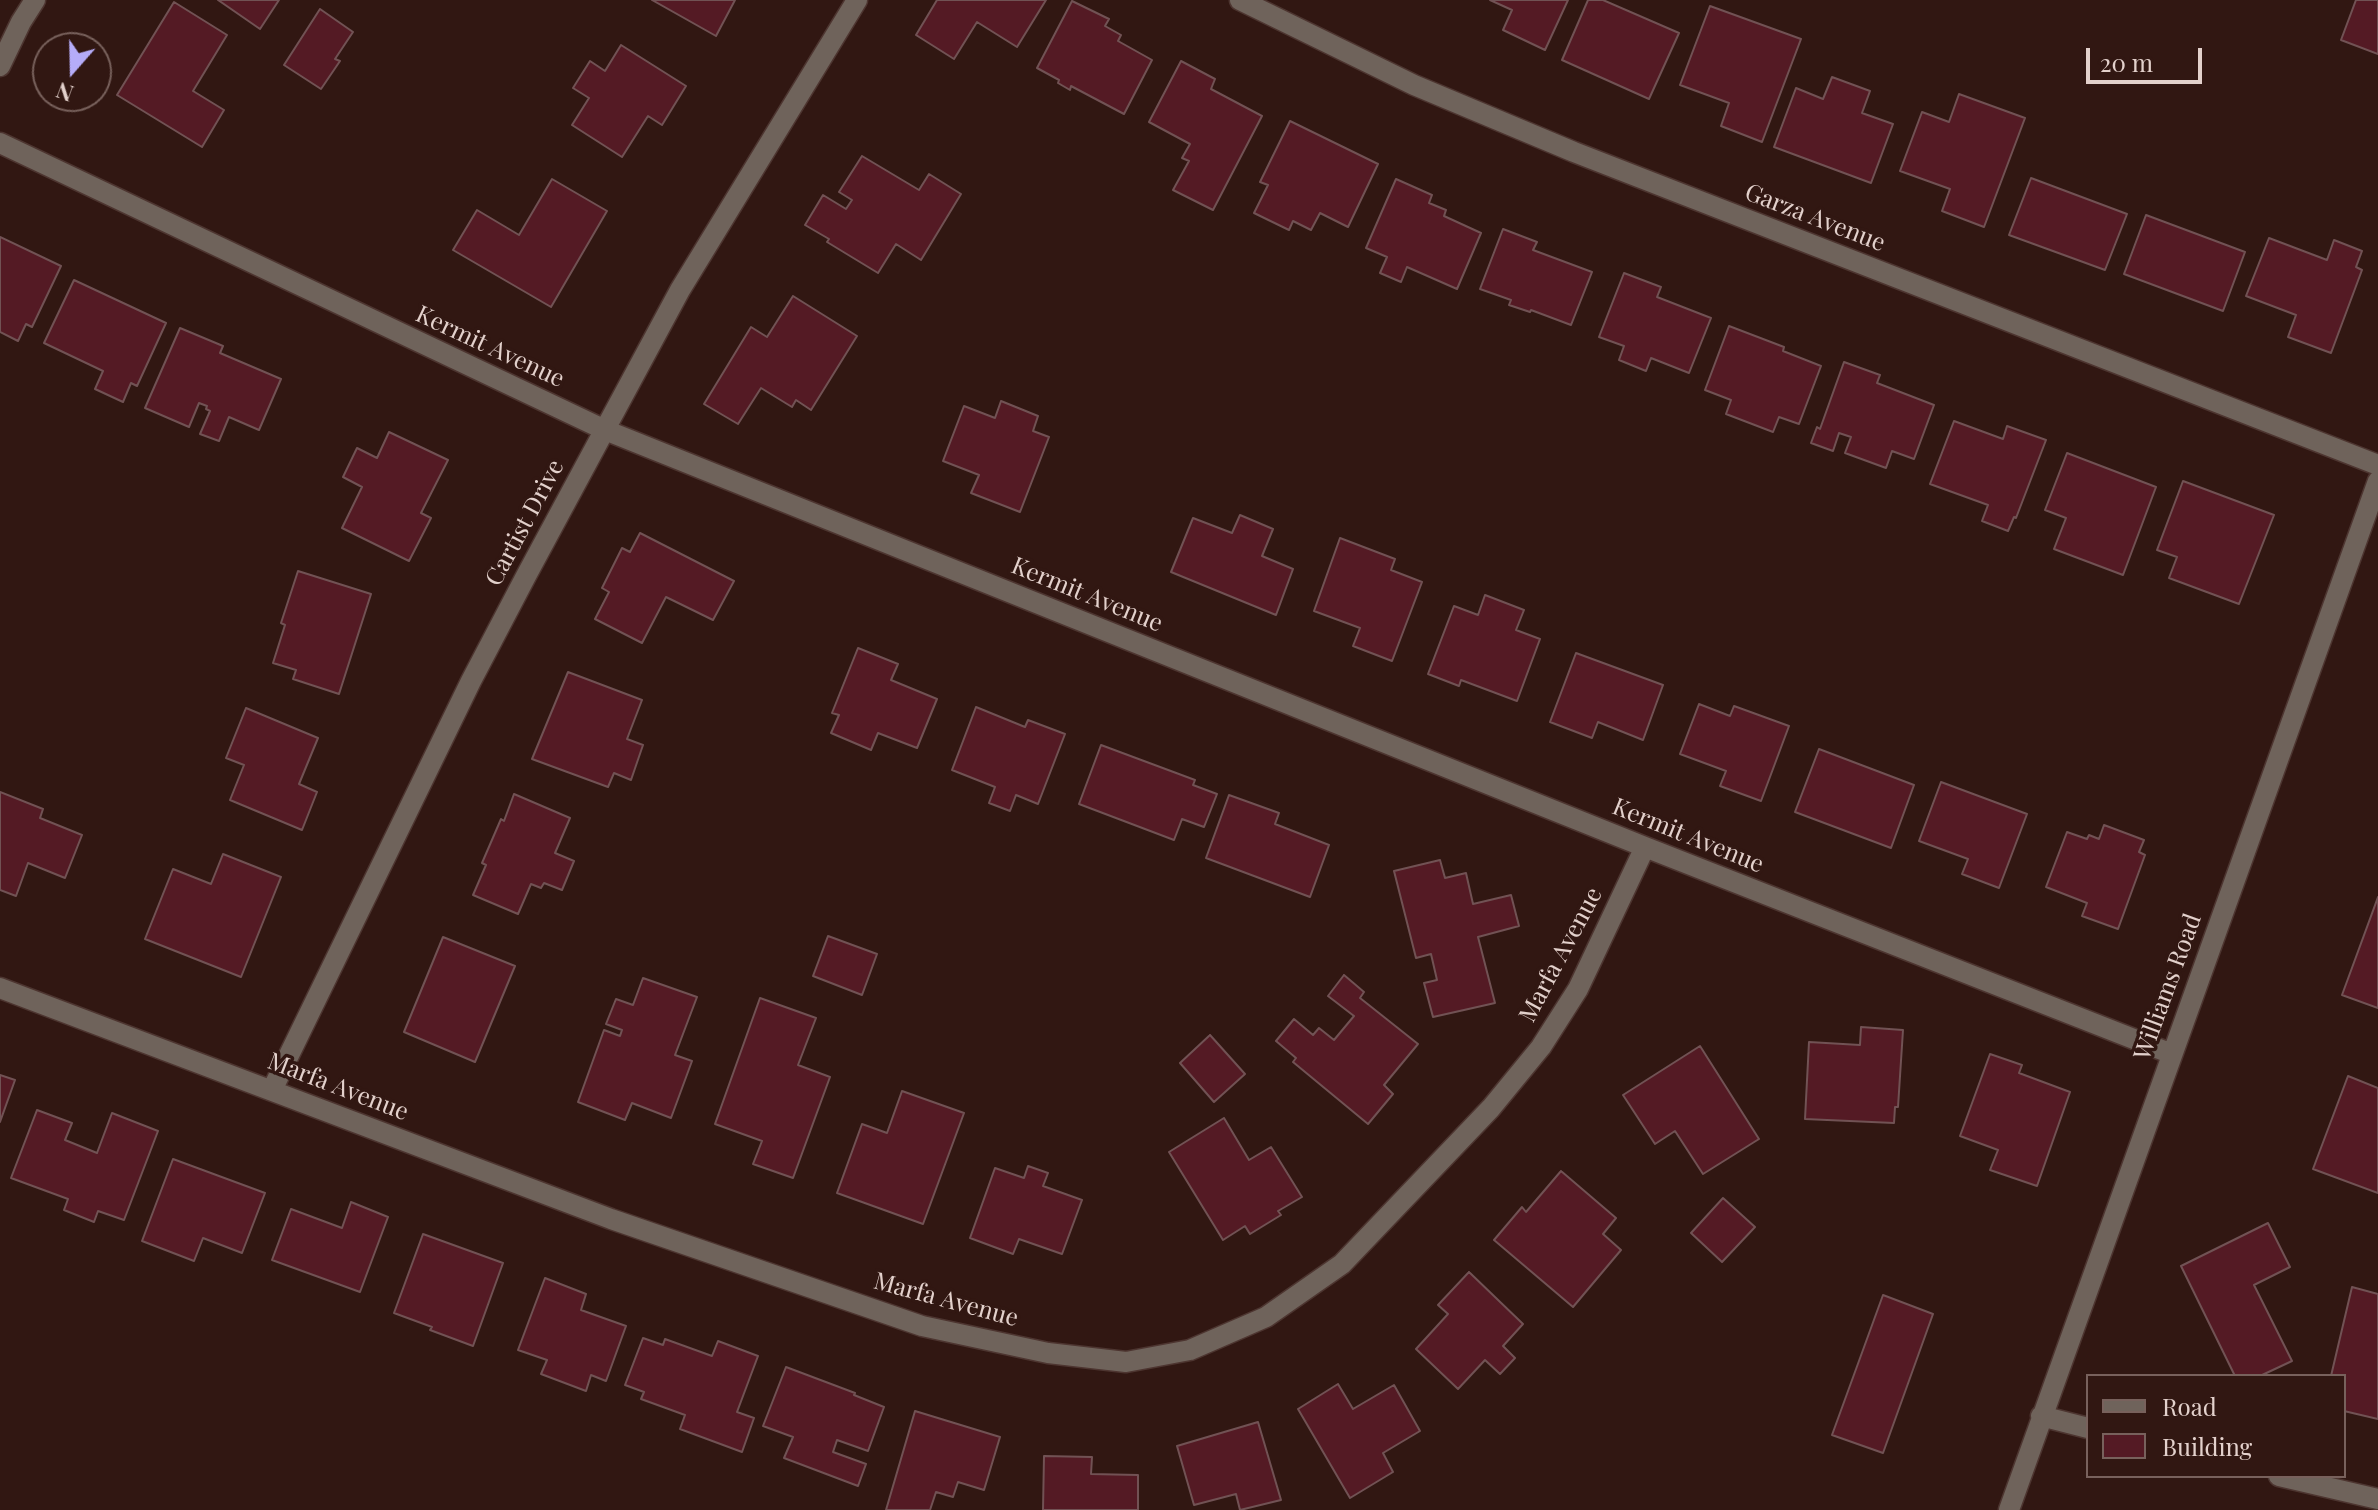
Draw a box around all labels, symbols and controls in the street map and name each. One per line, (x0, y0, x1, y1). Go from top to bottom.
north arrow (32, 32, 112, 112)
scale bar (2090, 32, 2206, 82)
text: 20 m (2100, 46, 2153, 78)
text: N (52, 76, 77, 109)
street label: Garza Avenue (1741, 178, 1889, 258)
street label: Kermit Avenue (411, 300, 569, 394)
street label: Cartist Drive (480, 455, 570, 591)
street label: Kermit Avenue (1007, 552, 1167, 638)
street label: Kermit Avenue (1608, 793, 1768, 879)
street label: Marfa Avenue (1513, 883, 1609, 1027)
street label: Williams Road (2128, 910, 2208, 1064)
street label: Marfa Avenue (264, 1047, 412, 1127)
street label: Marfa Avenue (871, 1267, 1021, 1333)
legend (2086, 1374, 2346, 1478)
text: Road (2162, 1390, 2217, 1422)
text: Building (2162, 1430, 2252, 1462)

